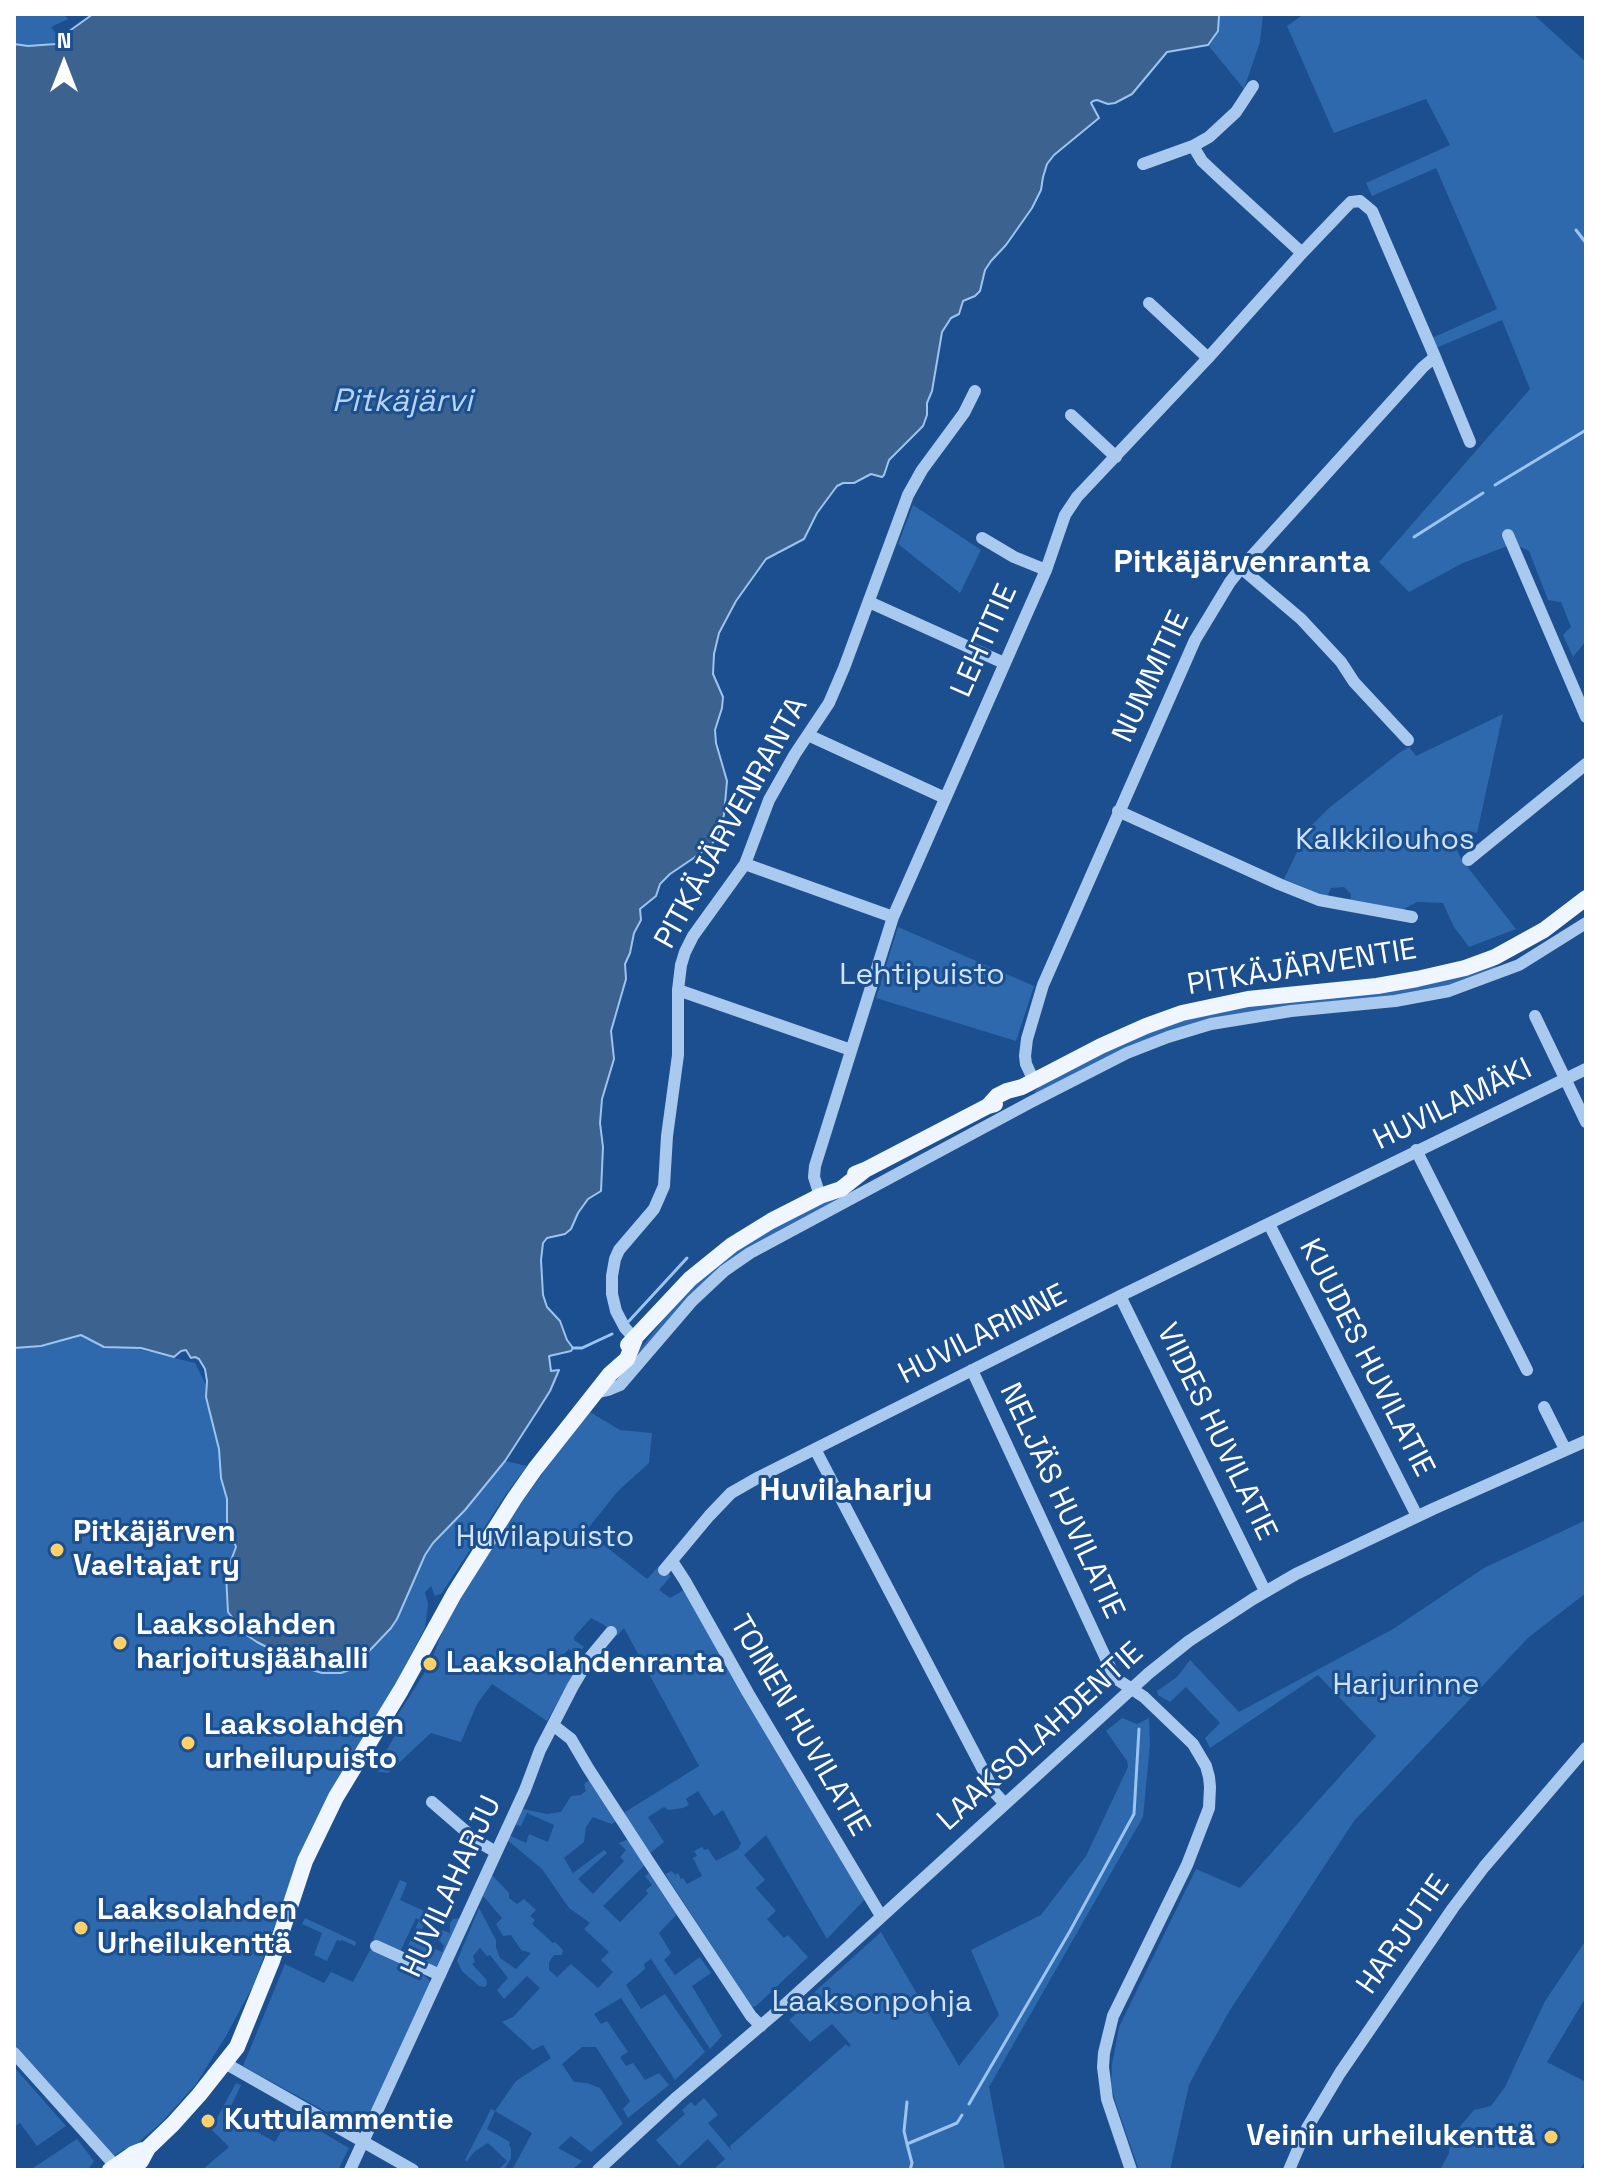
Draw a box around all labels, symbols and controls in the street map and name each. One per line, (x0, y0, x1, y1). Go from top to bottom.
north arrow (24, 24, 104, 104)
text: N (57, 26, 71, 54)
water label: Pitkäjärvi (332, 383, 472, 421)
district label: Pitkäjärvenranta (1114, 544, 1370, 582)
street label: LEHTITIE (944, 579, 1026, 703)
street label: NUMMITIE (1106, 606, 1198, 748)
street label: PITKÄJÄRVENRANTA (648, 691, 816, 955)
park label: Kalkkilouhos (1295, 823, 1475, 859)
street label: PITKÄJÄRVENTIE (1185, 932, 1419, 1004)
park label: Lehtipuisto (839, 958, 1005, 994)
street label: HUVILAMÄKI (1368, 1051, 1538, 1159)
street label: KUUDES HUVILATIE (1291, 1233, 1441, 1483)
street label: HUVILARINNE (893, 1277, 1073, 1393)
street label: VIIDES HUVILATIE (1148, 1318, 1284, 1546)
street label: NELJÄS HUVILATIE (991, 1378, 1131, 1624)
district label: Huvilaharju (760, 1472, 932, 1510)
place label: Pitkäjärven Vaeltajat ry (73, 1515, 240, 1586)
park label: Huvilapuisto (456, 1520, 634, 1556)
marker: Pitkäjärven Vaeltajat ry (48, 1541, 66, 1559)
place label: Laaksolahden harjoitusjäähalli (136, 1608, 368, 1678)
street label: TOINEN HUVILATIE (721, 1609, 877, 1843)
marker: Laaksolahden harjoitusjäähalli (111, 1634, 129, 1652)
street label: LAAKSOLAHDENTIE (931, 1635, 1151, 1839)
place label: Laaksolahdenranta (446, 1646, 724, 1682)
marker: Laaksolahdenranta (421, 1655, 439, 1673)
park label: Harjurinne (1332, 1668, 1480, 1704)
place label: Laaksolahden urheilupuisto (204, 1708, 404, 1778)
marker: Laaksolahden urheilupuisto (179, 1734, 197, 1752)
street label: HUVILAHARJU (394, 1791, 510, 1983)
street label: HARJUTIE (1350, 1868, 1458, 2002)
place label: Laaksolahden Urheilukenttä (97, 1893, 297, 1964)
marker: Laaksolahden Urheilukenttä (72, 1919, 90, 1937)
park label: Laaksonpohja (772, 1985, 972, 2021)
place label: Kuttulammentie (224, 2103, 454, 2139)
marker: Kuttulammentie (199, 2112, 217, 2130)
place label: Veinin urheilukenttä (1246, 2119, 1535, 2155)
marker: Veinin urheilukenttä (1542, 2128, 1560, 2146)

